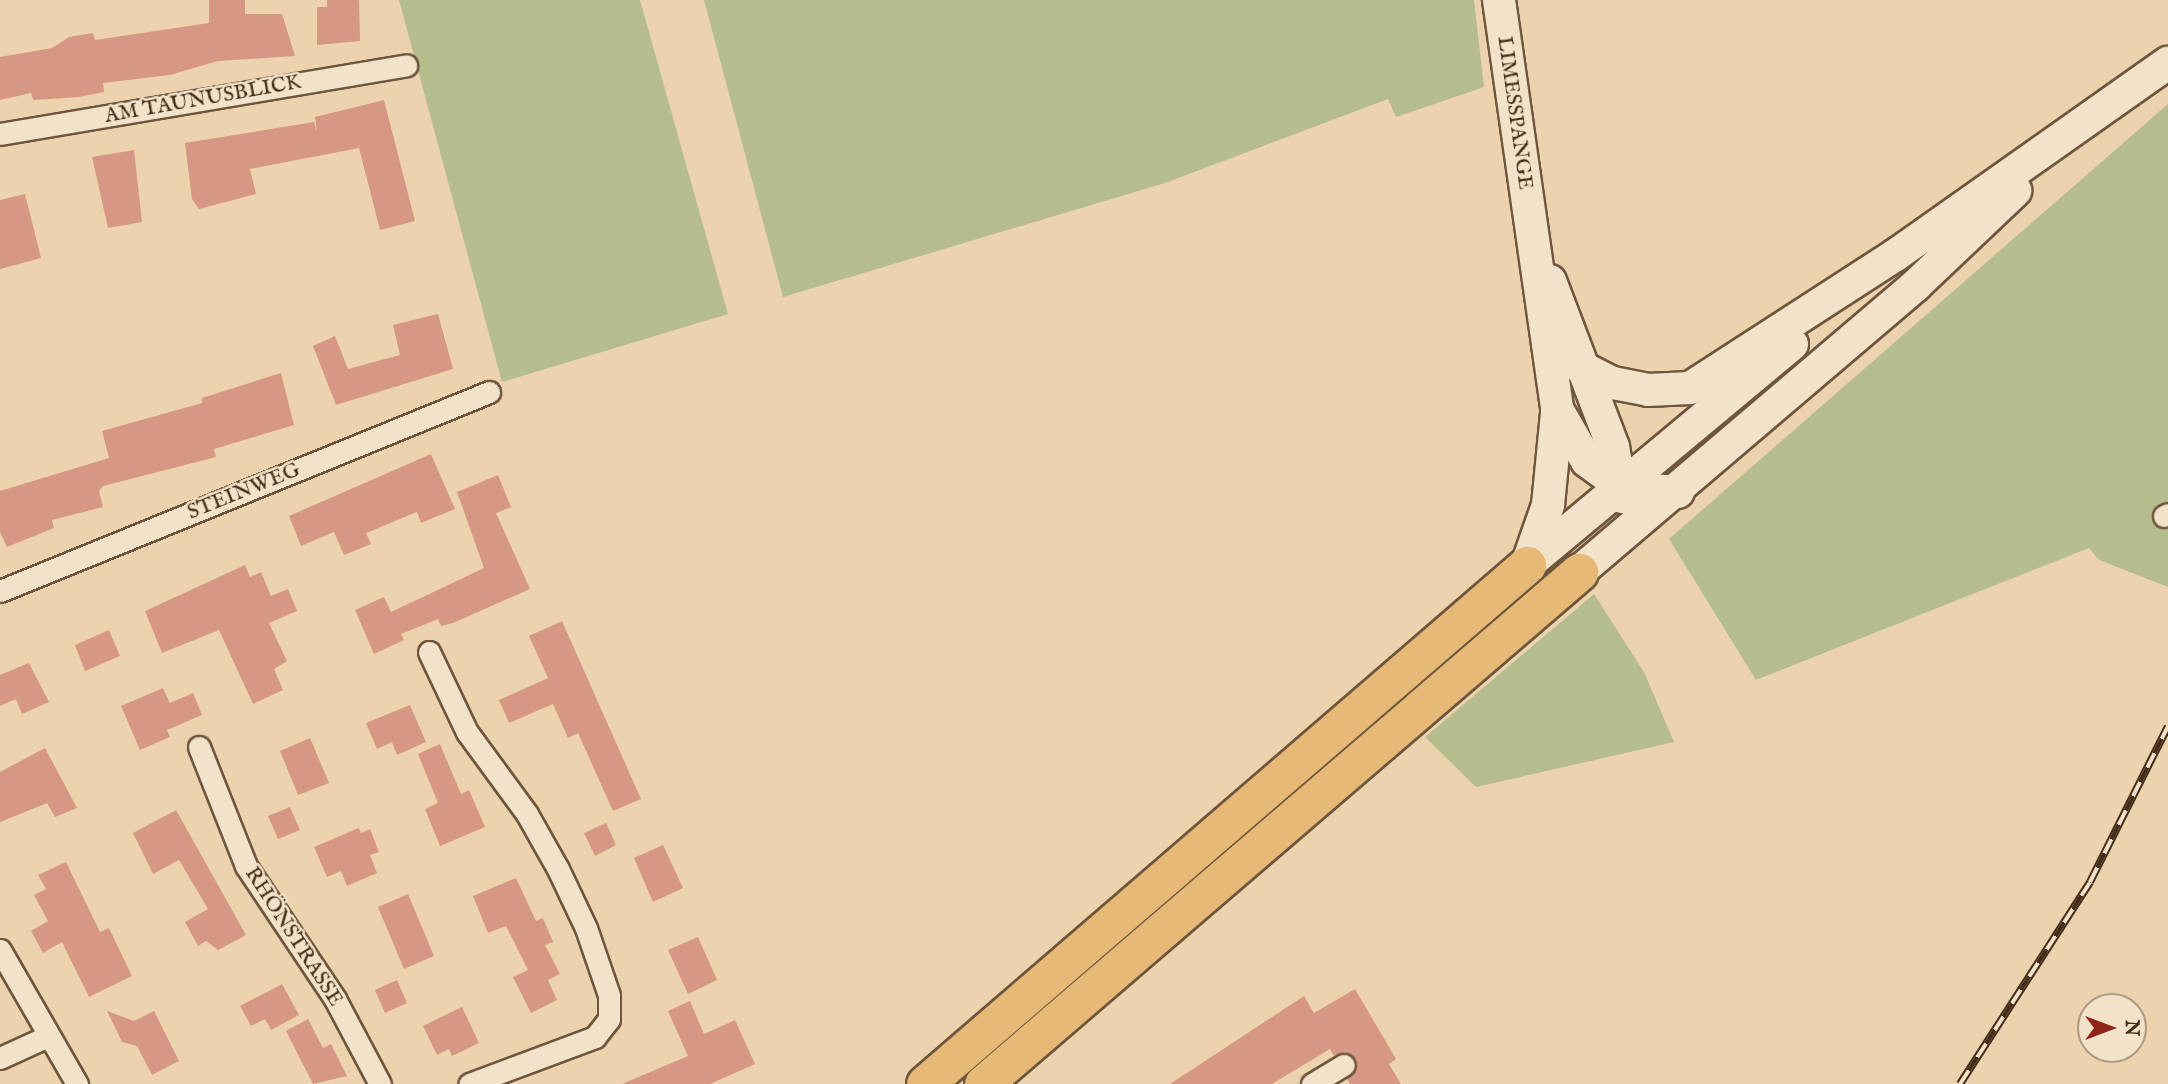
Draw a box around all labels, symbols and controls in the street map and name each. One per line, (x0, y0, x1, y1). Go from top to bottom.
street label: LIMESSPANGE (1491, 35, 1537, 191)
street label: AM TAUNUSBLICK (103, 70, 303, 130)
street label: STEINWEG (184, 458, 304, 526)
street label: RHÖNSTRASSE (239, 863, 347, 1011)
north arrow (2077, 993, 2147, 1063)
text: N (2119, 1020, 2143, 1036)

